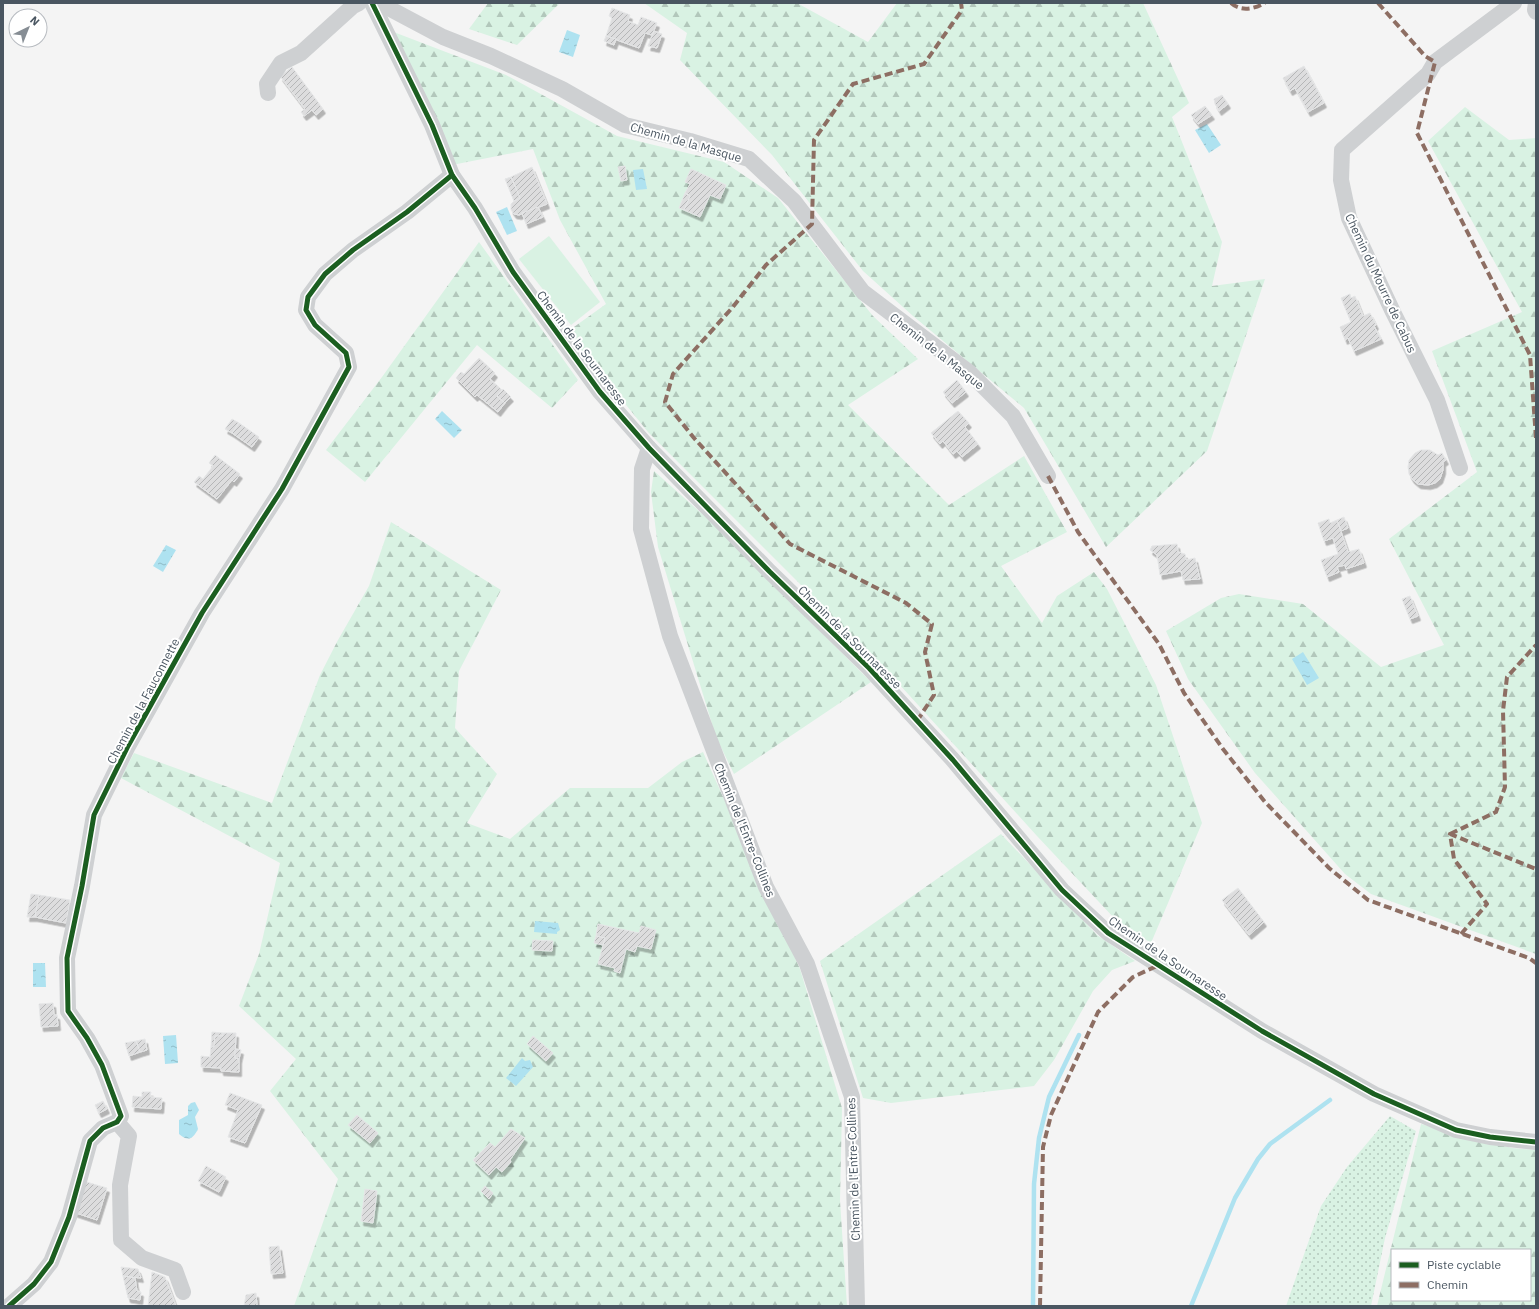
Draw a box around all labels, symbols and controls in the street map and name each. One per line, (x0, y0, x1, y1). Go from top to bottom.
north arrow (8, 8, 48, 48)
text: N (27, 13, 43, 29)
street label: Chemin de la Masque (629, 119, 744, 165)
street label: Chemin du Mourre de Cabus (1342, 211, 1420, 355)
street label: Chemin de la Sournaresse (534, 288, 630, 409)
street label: Chemin de la Masque (887, 310, 987, 393)
street label: Chemin de la Sournaresse (795, 582, 905, 692)
street label: Chemin de la Fauconnette (103, 635, 183, 766)
street label: Chemin de l'Entre-Collines (711, 761, 779, 899)
street label: Chemin de la Sournaresse (1106, 913, 1231, 1004)
street label: Chemin de l'Entre-Collines (843, 1097, 863, 1241)
legend (1391, 1249, 1531, 1301)
text: Piste cyclable (1427, 1257, 1502, 1272)
text: Chemin (1427, 1277, 1468, 1292)

